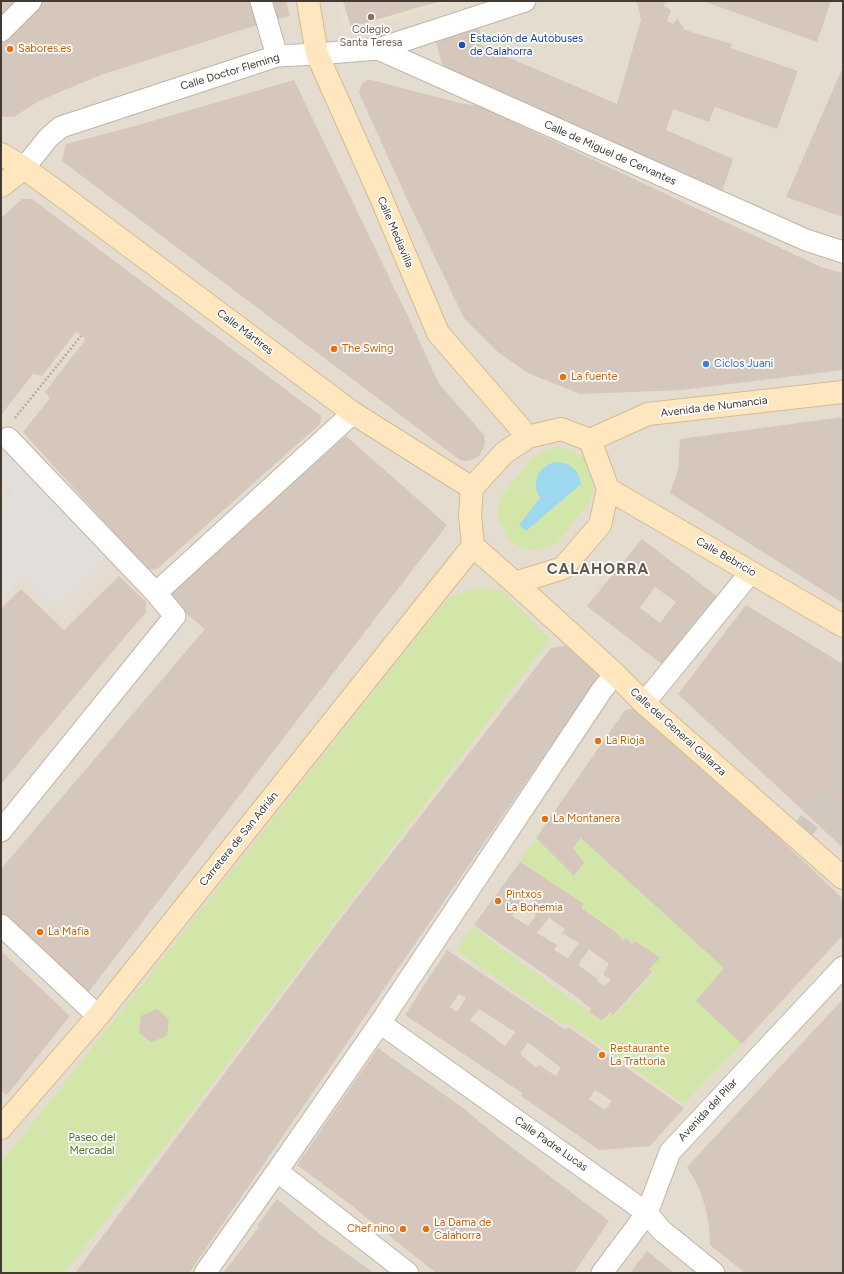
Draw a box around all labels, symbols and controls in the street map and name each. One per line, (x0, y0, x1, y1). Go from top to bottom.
marker: Colegio Santa Teresa (366, 12, 376, 22)
place label: Colegio Santa Teresa (340, 23, 402, 49)
place label: Estación de Autobuses de Calahorra (470, 32, 583, 58)
marker: Estación de Autobuses de Calahorra (457, 40, 467, 50)
place label: Sabores.es (18, 42, 71, 56)
marker: Sabores.es (5, 44, 15, 54)
street label: Calle Doctor Fleming (179, 51, 281, 93)
street label: Calle de Miguel de Cervantes (542, 118, 678, 188)
street label: Calle Mediavilla (374, 195, 416, 269)
street label: Calle Mártires (214, 306, 276, 358)
place label: The Swing (342, 342, 393, 356)
marker: The Swing (329, 344, 339, 354)
place label: Ciclos Juani (714, 357, 773, 371)
marker: Ciclos Juani (701, 359, 711, 369)
place label: La fuente (571, 370, 618, 384)
marker: La fuente (558, 372, 568, 382)
street label: Avenida de Numancia (660, 394, 768, 420)
street label: Calle Bebricio (694, 534, 758, 580)
district label: CALAHORRA (547, 561, 649, 579)
street label: Calle del General Gallarza (627, 685, 729, 779)
place label: La Rioja (606, 734, 644, 748)
marker: La Rioja (593, 736, 603, 746)
street label: Carretera de San Adrián (197, 789, 281, 889)
place label: La Montanera (553, 812, 620, 826)
marker: La Montanera (540, 814, 550, 824)
place label: Pintxos La Bohemia (506, 888, 563, 914)
marker: Pintxos La Bohemia (493, 896, 503, 906)
place label: La Mafia (48, 925, 89, 939)
marker: La Mafia (35, 927, 45, 937)
place label: Restaurante La Trattoria (610, 1042, 669, 1068)
marker: Restaurante La Trattoria (597, 1050, 607, 1060)
street label: Avenida del Pilar (676, 1076, 740, 1144)
street label: Calle Padre Lucas (512, 1114, 590, 1174)
park label: Paseo del Mercadal (69, 1131, 115, 1157)
place label: La Dama de Calahorra (434, 1216, 491, 1242)
place label: Chef nino (347, 1222, 395, 1236)
marker: Chef nino (398, 1224, 408, 1234)
marker: La Dama de Calahorra (421, 1224, 431, 1234)

